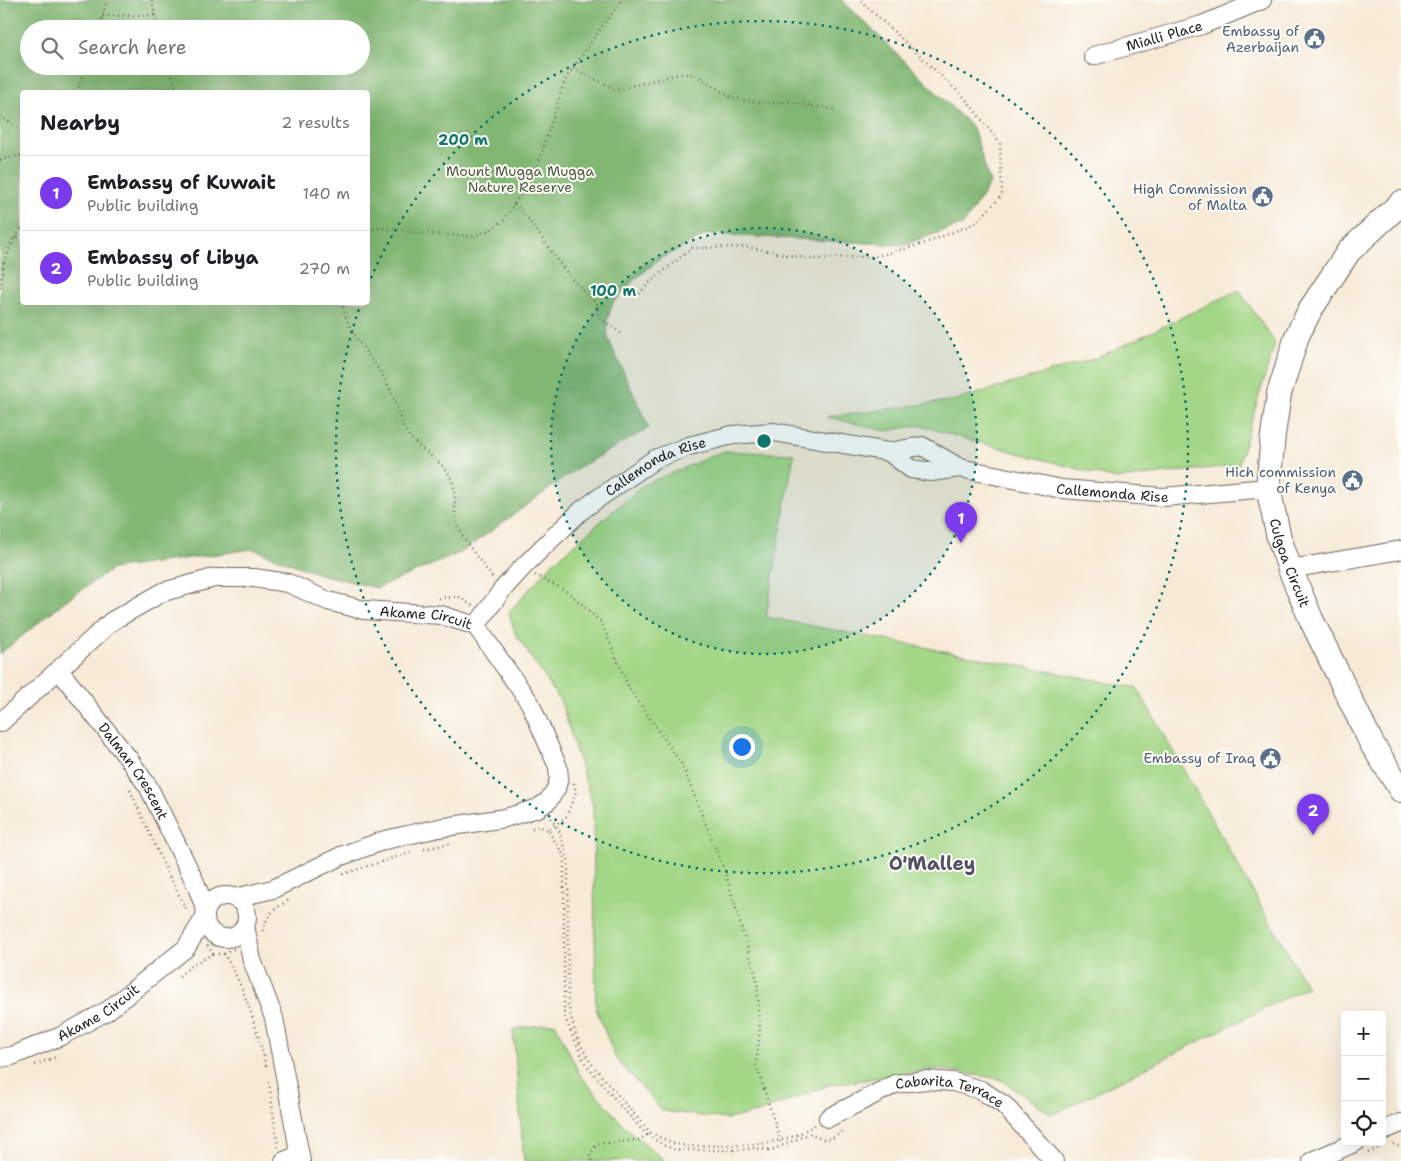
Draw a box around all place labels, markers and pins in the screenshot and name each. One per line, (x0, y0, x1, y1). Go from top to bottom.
place label: Embassy of Azerbaijan (1222, 22, 1300, 56)
public building icon: Embassy of Azerbaijan (1303, 27, 1327, 51)
place label: High Commission of Malta (1133, 180, 1247, 214)
public building icon: High Commission of Malta (1251, 185, 1275, 209)
centre of rings (755, 432, 773, 450)
place label: Hich commission of Kenya (1225, 463, 1336, 497)
public building icon: Hich commission of Kenya (1340, 468, 1364, 492)
pin: 1 (945, 502, 977, 543)
public building icon: Embassy of Iraq (1259, 746, 1283, 770)
place label: Embassy of Iraq (1143, 749, 1257, 767)
pin: 2 (1297, 794, 1329, 835)

